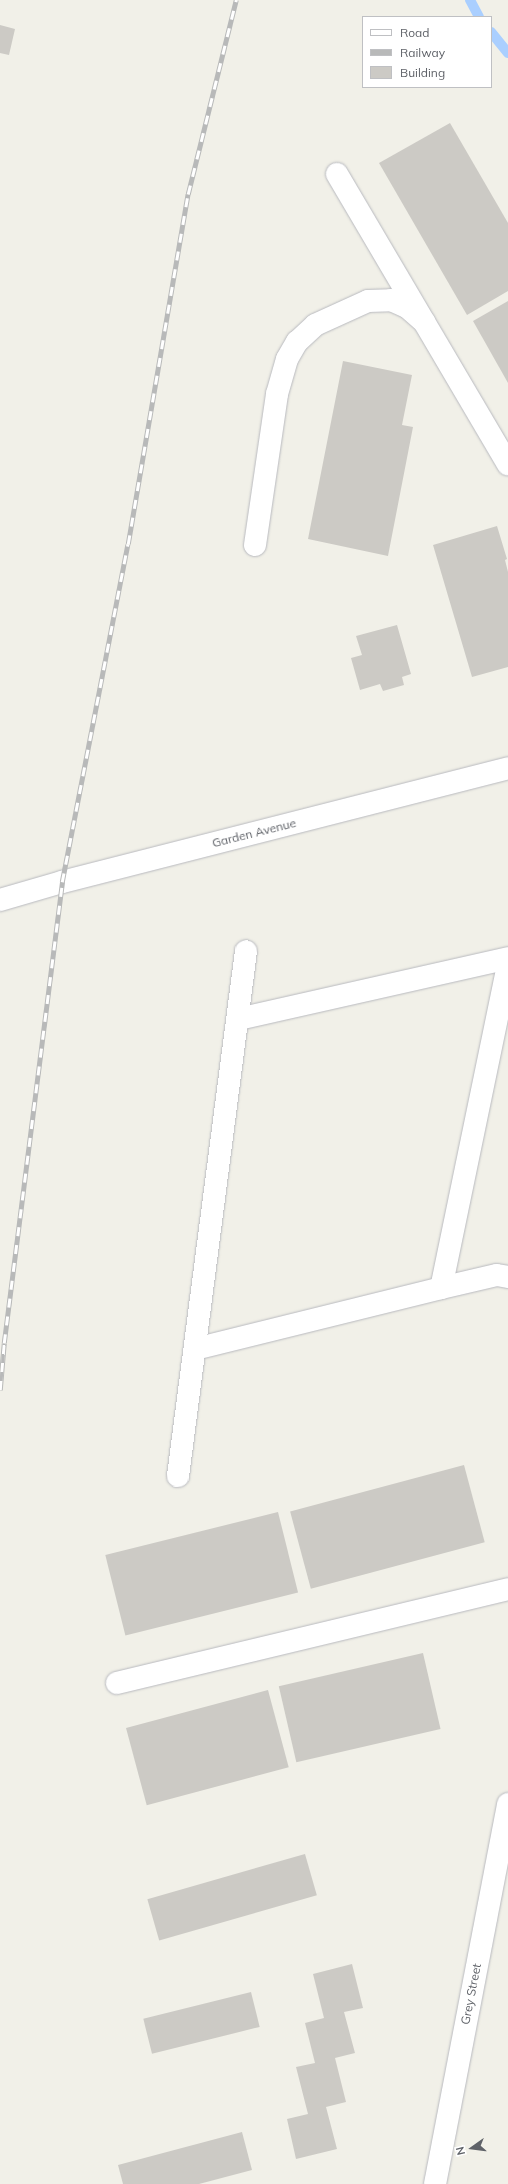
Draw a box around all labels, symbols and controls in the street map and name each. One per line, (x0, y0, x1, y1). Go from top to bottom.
legend (362, 16, 492, 88)
text: Road (400, 25, 429, 40)
text: Railway (400, 45, 445, 60)
text: Building (400, 65, 445, 80)
street label: Garden Avenue (211, 816, 297, 850)
street label: Grey Street (458, 1962, 484, 2026)
north arrow (452, 2128, 492, 2168)
text: N (453, 2145, 468, 2157)

